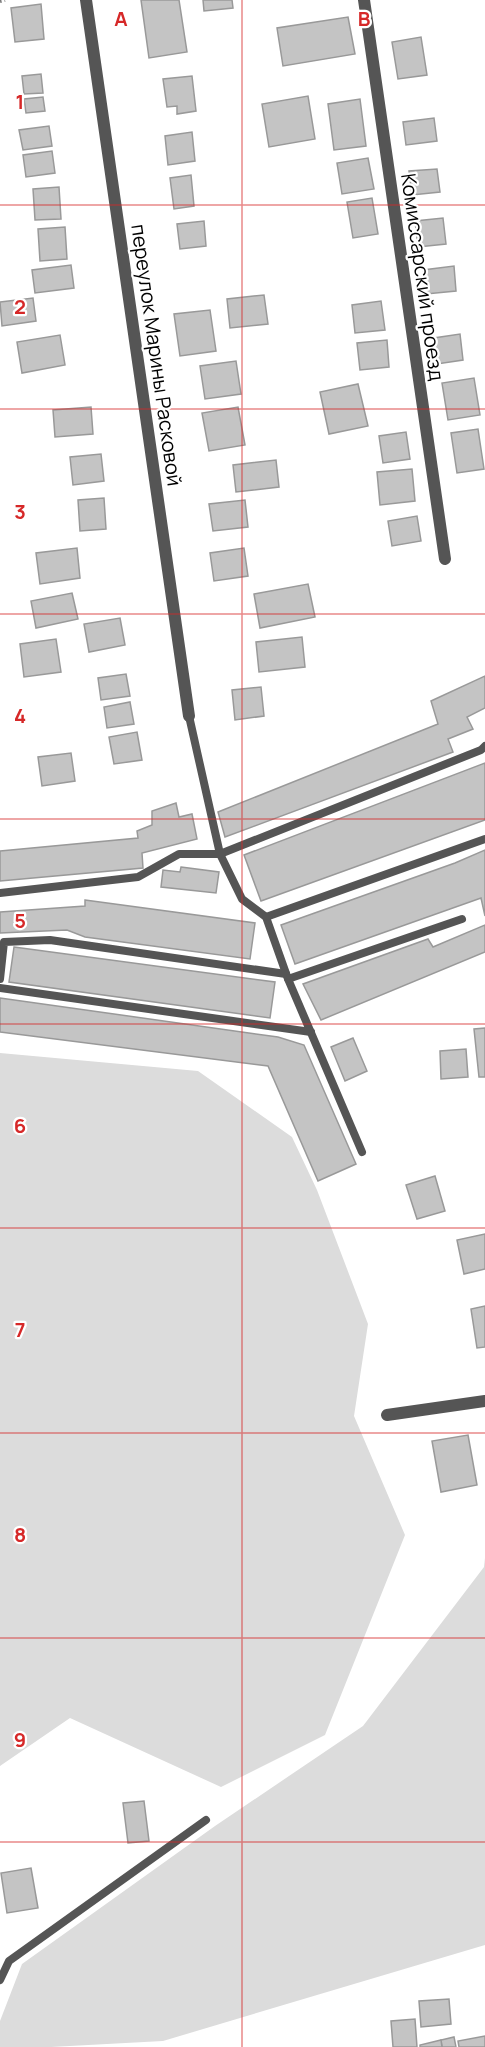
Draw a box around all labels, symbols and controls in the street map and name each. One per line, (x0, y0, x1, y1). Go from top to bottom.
text: A (114, 5, 128, 32)
text: B (358, 5, 371, 32)
text: 1 (16, 88, 24, 115)
street label: Комиссарский проезд (395, 172, 451, 382)
street label: переулок Марины Расковой (125, 222, 189, 488)
text: 2 (14, 293, 26, 320)
text: 3 (14, 498, 26, 525)
text: 4 (14, 702, 26, 729)
text: 5 (14, 907, 26, 934)
text: 6 (14, 1112, 26, 1139)
text: 7 (15, 1316, 25, 1343)
text: 8 (14, 1521, 26, 1548)
text: 9 (14, 1726, 26, 1753)

